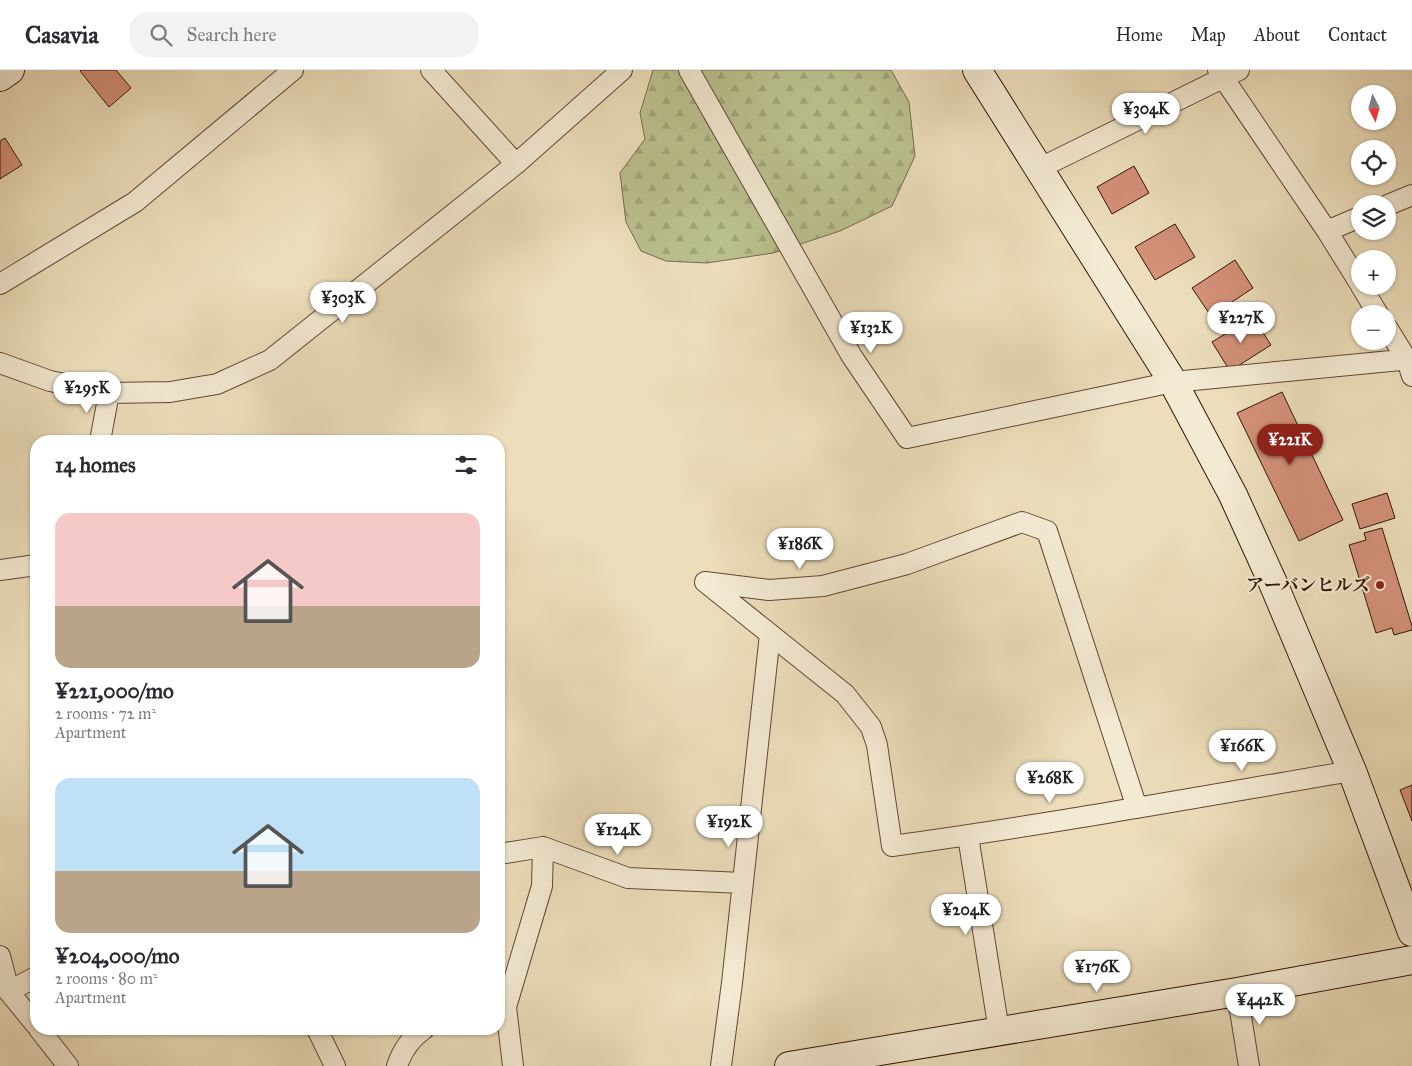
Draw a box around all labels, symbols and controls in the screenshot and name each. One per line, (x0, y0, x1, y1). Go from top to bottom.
search box (129, 12, 479, 57)
text: Casavia (25, 20, 99, 50)
icon: search (147, 21, 175, 49)
text: Search here (187, 23, 276, 46)
text: Home (1116, 24, 1163, 46)
text: Map (1191, 24, 1226, 46)
text: About (1254, 24, 1300, 46)
text: Contact (1328, 24, 1387, 46)
north arrow (1351, 85, 1396, 130)
map controls (1351, 85, 1396, 350)
pin: ¥304K (1111, 92, 1181, 135)
text: ¥304K (1123, 99, 1169, 118)
button: locate (1351, 140, 1396, 185)
button: layers (1351, 195, 1396, 240)
button: + (1351, 250, 1396, 295)
pin: ¥303K (308, 282, 378, 324)
text: ¥303K (321, 288, 365, 307)
pin: ¥227K (1206, 302, 1276, 344)
button: − (1351, 305, 1396, 350)
text: ¥227K (1218, 308, 1264, 327)
pin: ¥132K (836, 312, 906, 354)
text: ¥132K (850, 318, 892, 337)
pin: ¥295K (52, 372, 122, 414)
text: ¥295K (64, 378, 110, 397)
pin: ¥221K (1255, 424, 1325, 466)
text: ¥221K (1268, 430, 1312, 449)
icon: filters (452, 451, 480, 479)
text: 14 homes (55, 452, 136, 478)
pin: ¥186K (765, 528, 835, 570)
text: ¥186K (778, 534, 822, 553)
icon: home (223, 546, 313, 636)
place label: アーバンヒルズ (1246, 574, 1370, 596)
marker: アーバンヒルズ (1374, 579, 1386, 591)
text: ¥221,000/mo (55, 678, 174, 704)
text: 2 rooms · 72 m² (55, 704, 156, 723)
text: Apartment (55, 723, 127, 742)
pin: ¥166K (1207, 730, 1277, 772)
text: ¥166K (1220, 736, 1264, 755)
pin: ¥268K (1015, 762, 1085, 804)
text: ¥268K (1027, 768, 1073, 787)
pin: ¥192K (694, 806, 764, 848)
icon: home (223, 811, 313, 901)
text: ¥192K (707, 812, 751, 831)
pin: ¥124K (583, 814, 653, 856)
text: ¥124K (596, 820, 640, 839)
pin: ¥204K (931, 894, 1001, 936)
text: ¥204K (942, 900, 990, 919)
text: ¥204,000/mo (55, 943, 180, 969)
pin: ¥176K (1062, 950, 1132, 993)
text: ¥176K (1075, 957, 1119, 976)
text: 2 rooms · 80 m² (55, 969, 158, 988)
pin: ¥442K (1225, 984, 1295, 1026)
text: Apartment (55, 988, 127, 1007)
text: ¥442K (1236, 990, 1284, 1009)

